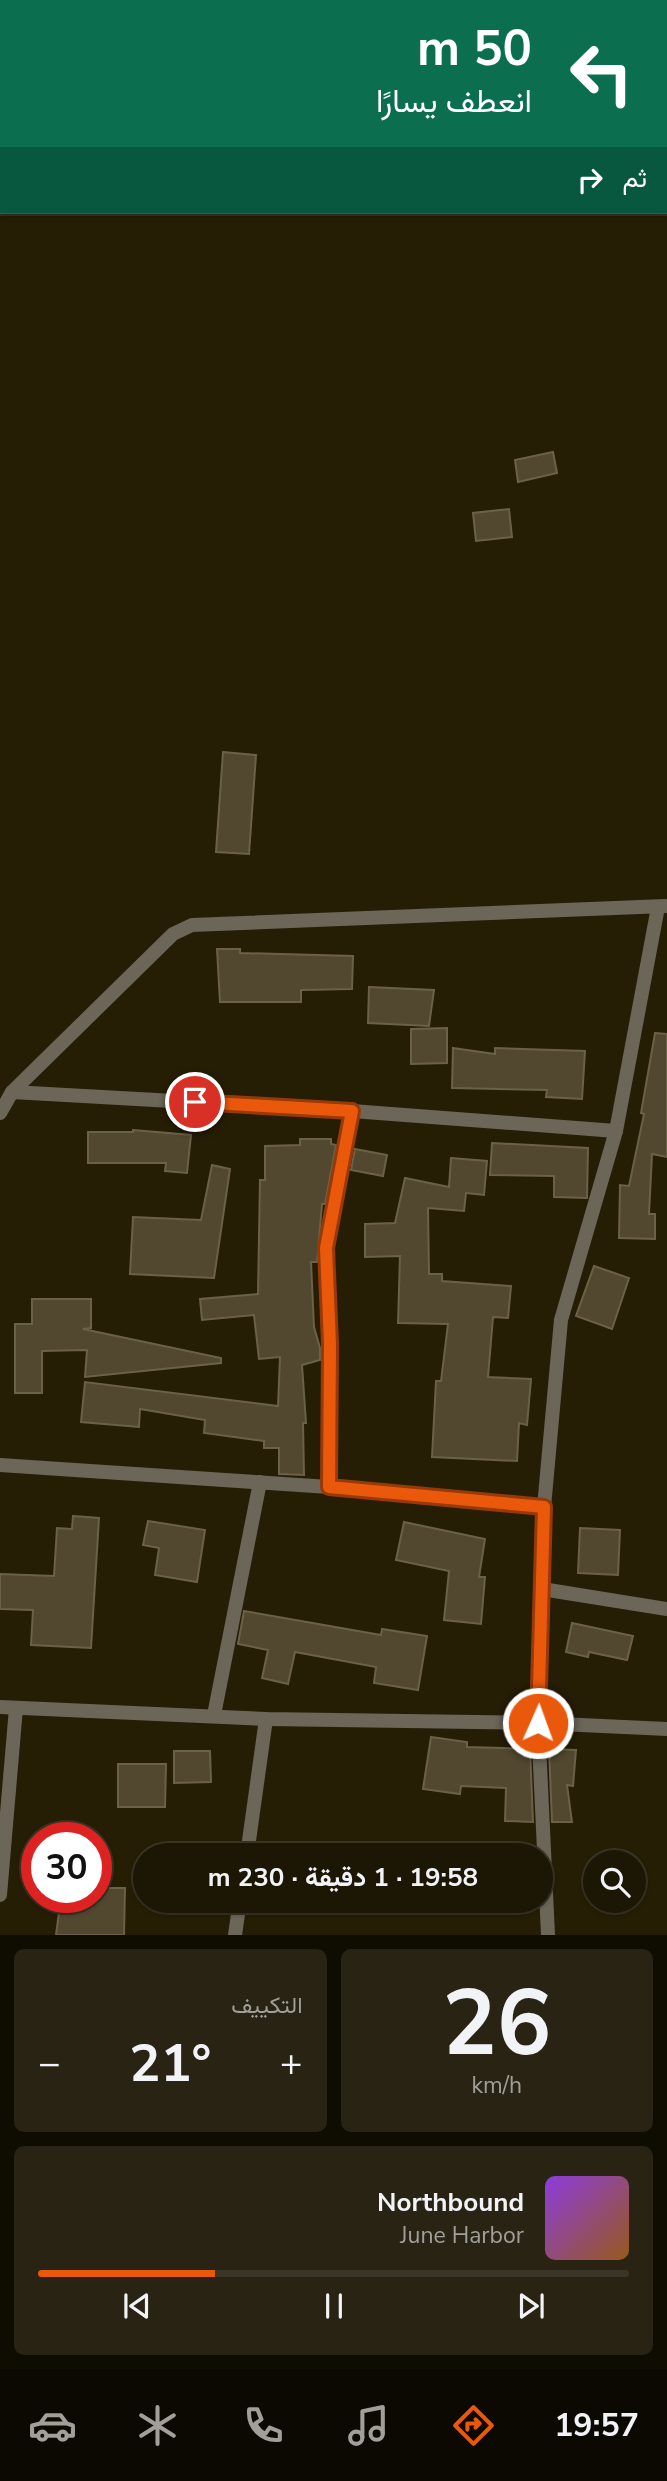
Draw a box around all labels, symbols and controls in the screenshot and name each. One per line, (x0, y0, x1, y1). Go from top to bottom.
text: 50 m (417, 15, 532, 82)
icon: left (556, 28, 647, 119)
text: انعطف يسارًا (376, 80, 532, 123)
icon: right (571, 161, 609, 199)
text: ثم (623, 161, 647, 196)
pin (165, 1072, 225, 1132)
icon: arrive (176, 1083, 214, 1121)
position arrow (501, 1686, 575, 1760)
speed limit sign: 30 (21, 1822, 112, 1913)
map controls (583, 1850, 646, 1913)
button: search (583, 1850, 646, 1913)
text: 19:58 · 1 دقيقة · 230 m (208, 1860, 478, 1895)
text: 26 (442, 1962, 551, 2086)
text: التكييف (231, 1990, 303, 2021)
text: 21° (129, 2028, 211, 2099)
text: − (38, 2038, 61, 2089)
text: + (280, 2038, 302, 2089)
text: km/h (471, 2070, 522, 2101)
text: Northbound (377, 2185, 524, 2220)
text: June Harbor (400, 2220, 524, 2251)
icon: previous (118, 2287, 156, 2325)
icon: pause (315, 2287, 353, 2325)
icon: next (512, 2287, 550, 2325)
icon: car (28, 2401, 77, 2450)
icon: climate (133, 2401, 182, 2450)
icon: phone (239, 2401, 288, 2450)
icon: music (344, 2401, 393, 2450)
icon: directions (449, 2401, 498, 2450)
text: 19:57 (554, 2404, 639, 2447)

